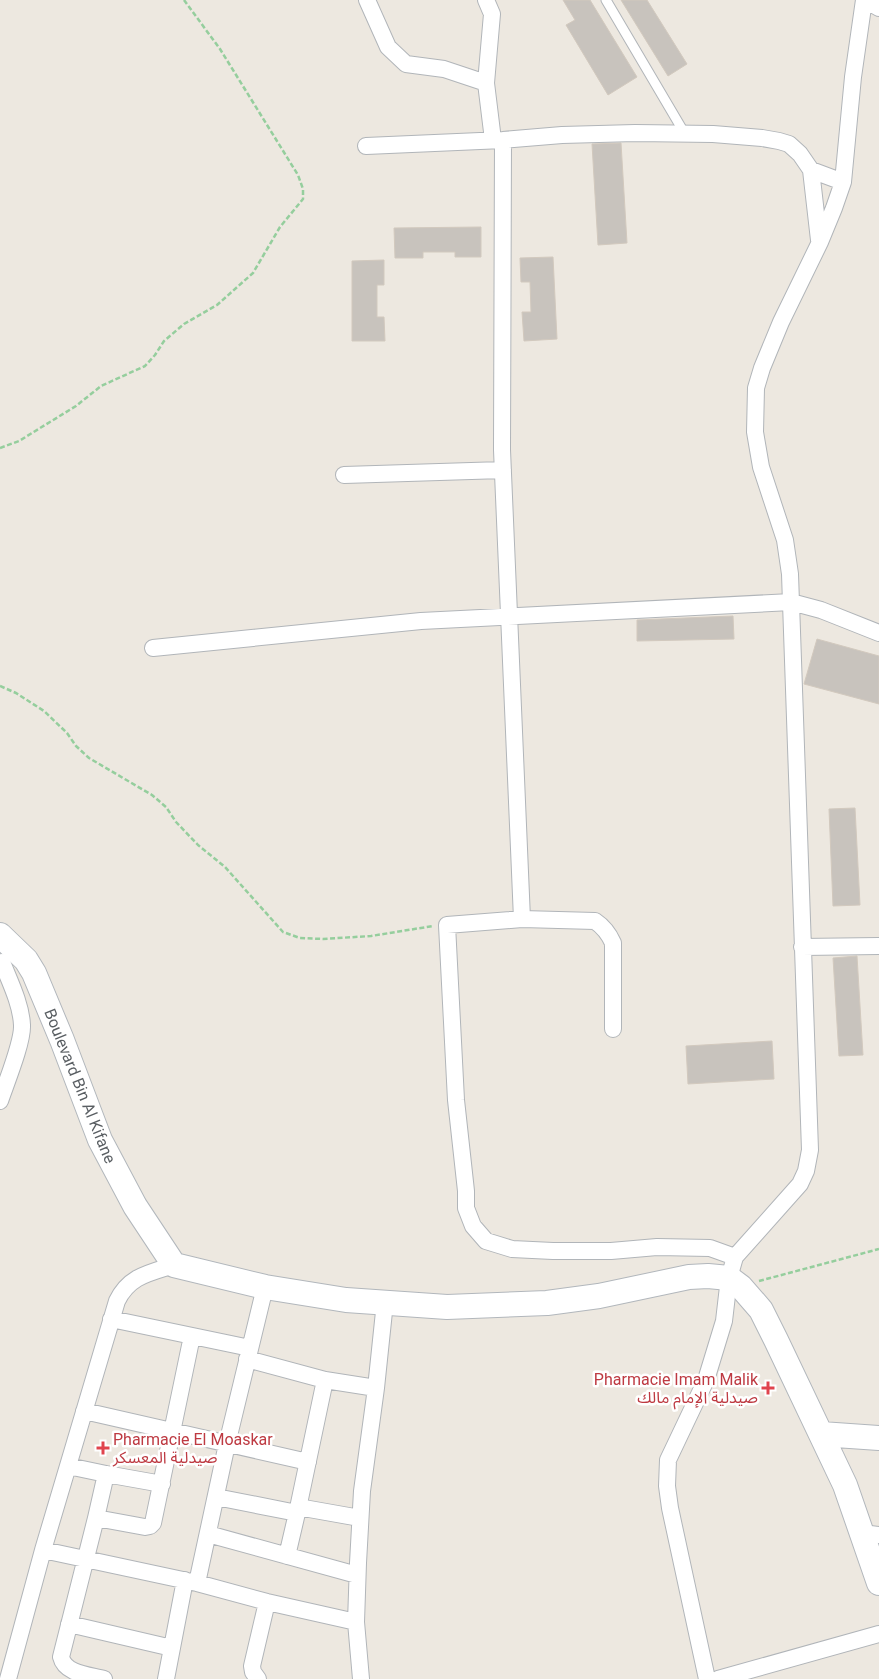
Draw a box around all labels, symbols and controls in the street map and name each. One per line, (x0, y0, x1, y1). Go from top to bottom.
street label: Boulevard Bin Al Kifane (40, 1006, 120, 1166)
place label: Pharmacie Imam Malik صيدلية الإمام مالك (594, 1370, 759, 1410)
marker: Pharmacie Imam Malik صيدلية الإمام مالك (762, 1382, 774, 1394)
place label: Pharmacie El Moaskar صيدلية المعسكر (112, 1430, 273, 1467)
marker: Pharmacie El Moaskar صيدلية المعسكر (97, 1442, 109, 1454)

